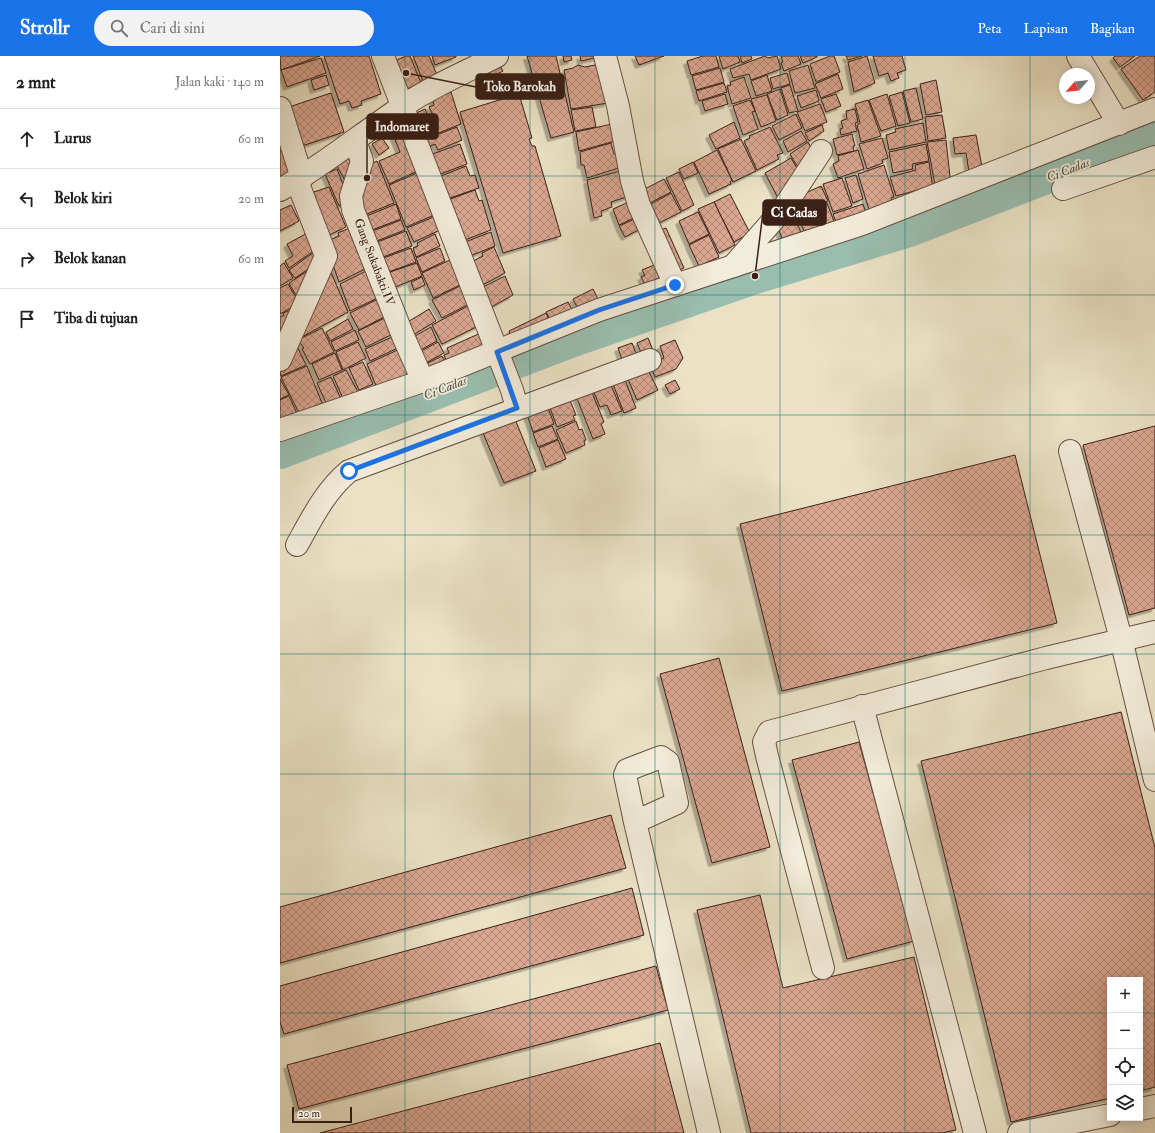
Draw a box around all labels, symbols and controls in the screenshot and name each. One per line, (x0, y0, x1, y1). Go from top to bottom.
search box (94, 10, 374, 46)
text: Strollr (20, 16, 70, 40)
icon: search (108, 17, 130, 39)
text: Cari di sini (140, 19, 205, 38)
text: Peta (978, 20, 1001, 37)
text: Lapisan (1023, 20, 1068, 37)
text: Bagikan (1090, 20, 1135, 37)
north arrow (1059, 68, 1095, 104)
text: 2 mnt (16, 72, 56, 93)
text: Jalan kaki · 140 m (175, 74, 264, 90)
callout: Toko Barokah (476, 74, 564, 99)
text: Toko Barokah (483, 79, 556, 95)
callout: Indomaret (367, 114, 438, 139)
text: Indomaret (375, 119, 430, 135)
icon: ahead (16, 128, 38, 150)
text: Lurus (54, 129, 91, 148)
text: 60 m (238, 131, 264, 147)
water label: Ci Cadas (1044, 154, 1092, 186)
icon: left (16, 188, 38, 210)
text: Belok kiri (54, 189, 112, 208)
text: 20 m (238, 191, 264, 207)
callout: Ci Cadas (763, 200, 826, 225)
text: Ci Cadas (771, 205, 818, 221)
street label: Gang Sukabakti.IV (350, 216, 398, 308)
icon: right (16, 248, 38, 270)
text: Belok kanan (54, 249, 126, 268)
text: 60 m (238, 251, 264, 267)
route end (666, 276, 684, 294)
icon: arrive (16, 308, 38, 330)
text: Tiba di tujuan (54, 309, 138, 328)
water label: Ci Cadas (421, 372, 469, 404)
route start (340, 462, 358, 480)
map controls (1107, 977, 1143, 1121)
button: + (1107, 977, 1143, 1013)
button: − (1107, 1013, 1143, 1049)
button: locate (1107, 1049, 1143, 1085)
button: layers (1107, 1085, 1143, 1121)
scale bar (292, 1105, 352, 1124)
text: 20 m (298, 1107, 320, 1120)

